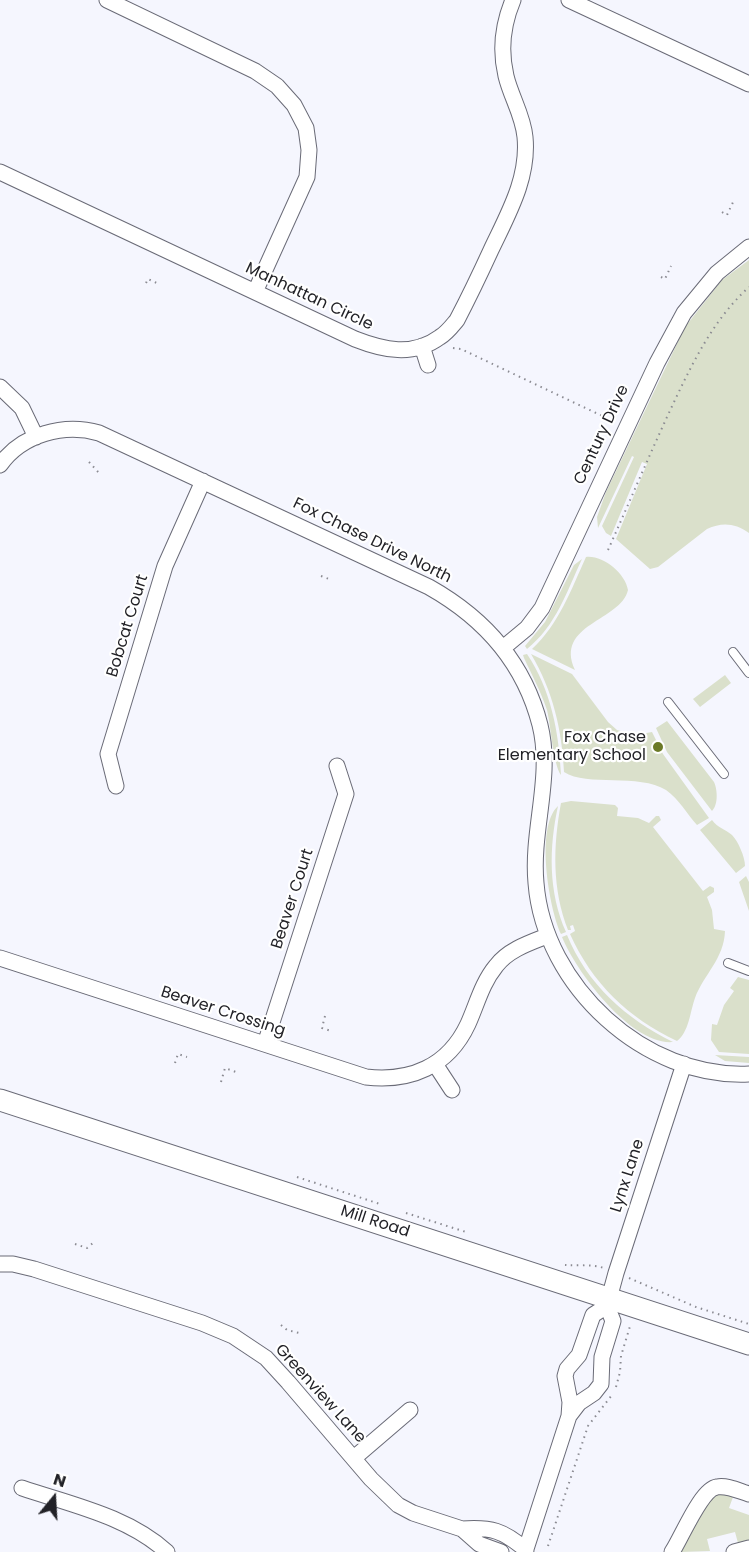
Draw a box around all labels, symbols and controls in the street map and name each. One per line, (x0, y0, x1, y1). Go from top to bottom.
street label: Manhattan Circle (242, 259, 376, 335)
street label: Century Drive (570, 382, 634, 488)
street label: Fox Chase Drive North (290, 494, 454, 588)
street label: Bobcat Court (103, 572, 153, 680)
place label: Fox Chase Elementary School (498, 728, 646, 766)
marker: Fox Chase Elementary School (651, 740, 665, 754)
street label: Beaver Court (268, 846, 318, 952)
street label: Beaver Crossing (158, 983, 288, 1041)
street label: Lynx Lane (607, 1137, 649, 1215)
street label: Mill Road (338, 1202, 412, 1242)
street label: Greenview Lane (271, 1341, 369, 1447)
north arrow (24, 1468, 84, 1528)
text: N (50, 1468, 69, 1493)

